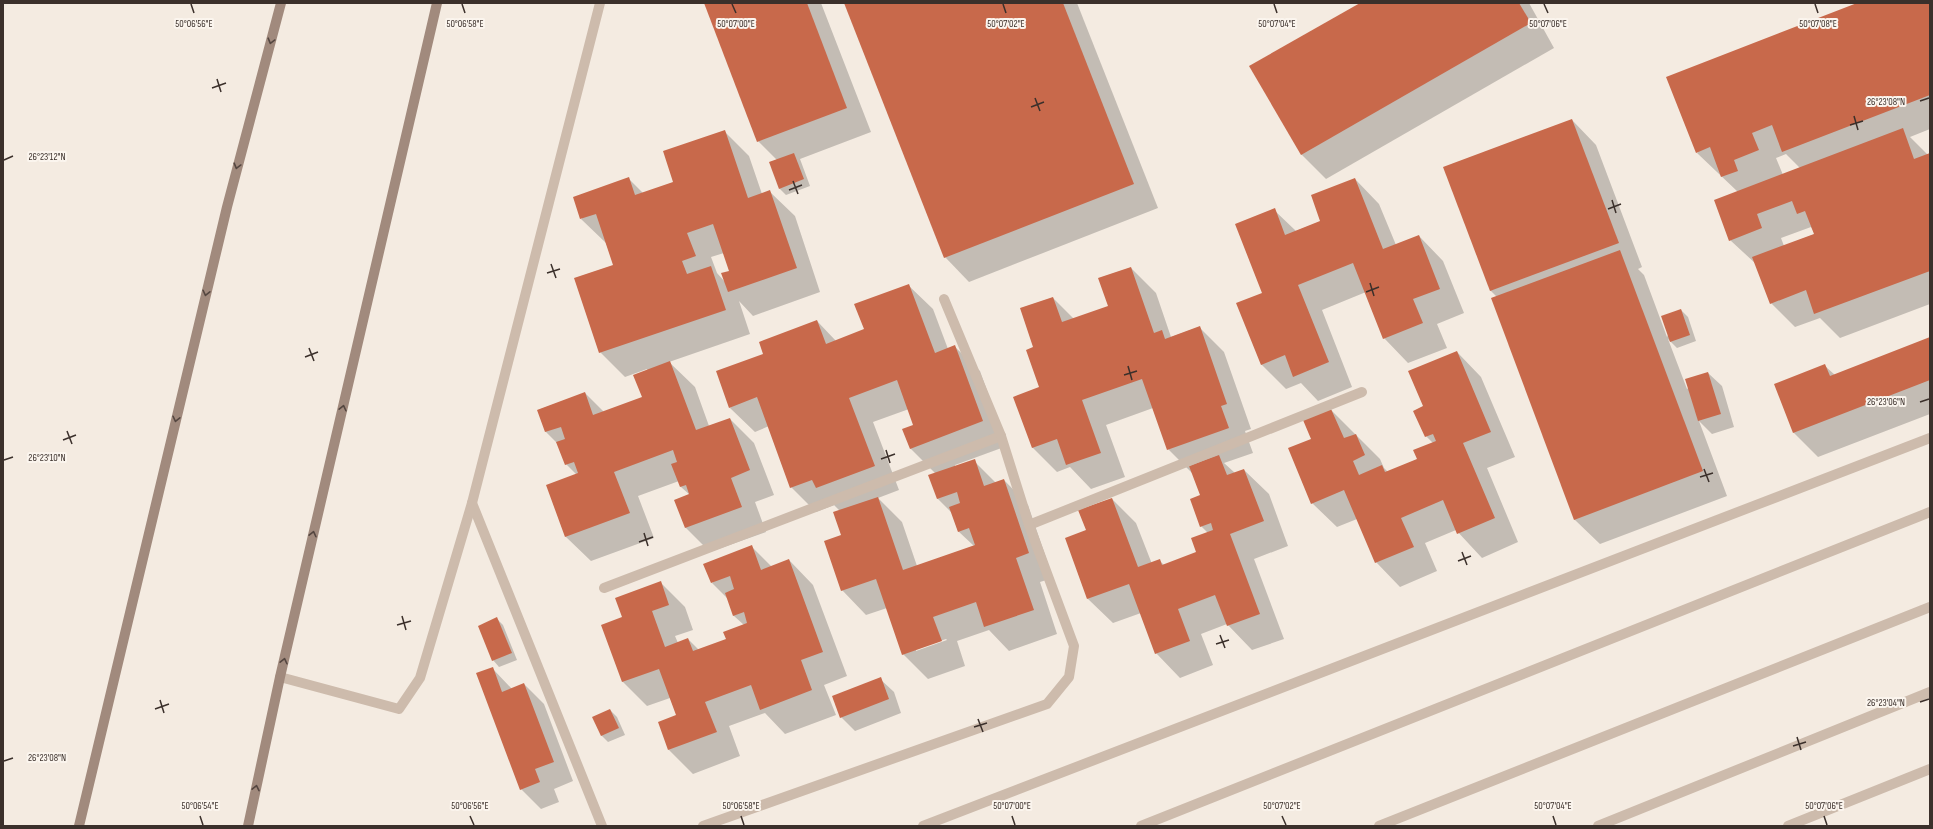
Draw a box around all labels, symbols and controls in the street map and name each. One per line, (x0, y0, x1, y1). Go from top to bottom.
text: 50°06'56"E (175, 18, 213, 30)
text: 50°06'58"E (446, 18, 484, 30)
text: 50°07'00"E (717, 18, 755, 30)
text: 50°07'02"E (987, 18, 1025, 30)
text: 50°07'04"E (1258, 18, 1296, 30)
text: 50°07'06"E (1529, 18, 1567, 30)
text: 50°07'08"E (1799, 18, 1837, 30)
one-way arrow (267, 37, 276, 44)
text: 26°23'08"N (1867, 96, 1905, 108)
text: 26°23'12"N (28, 151, 66, 163)
one-way arrow (234, 163, 242, 170)
one-way arrow (203, 289, 211, 296)
text: 26°23'06"N (1867, 396, 1905, 408)
one-way arrow (338, 404, 346, 411)
one-way arrow (173, 416, 181, 422)
text: 26°23'10"N (28, 452, 66, 464)
one-way arrow (309, 531, 317, 537)
one-way arrow (279, 658, 288, 665)
text: 26°23'04"N (1867, 697, 1905, 709)
text: 26°23'08"N (28, 752, 66, 764)
one-way arrow (252, 785, 260, 791)
text: 50°06'54"E (181, 800, 219, 812)
text: 50°06'56"E (451, 800, 489, 812)
text: 50°06'58"E (722, 800, 760, 812)
text: 50°07'00"E (993, 800, 1031, 812)
text: 50°07'02"E (1263, 800, 1301, 812)
text: 50°07'04"E (1534, 800, 1572, 812)
text: 50°07'06"E (1805, 800, 1843, 812)

